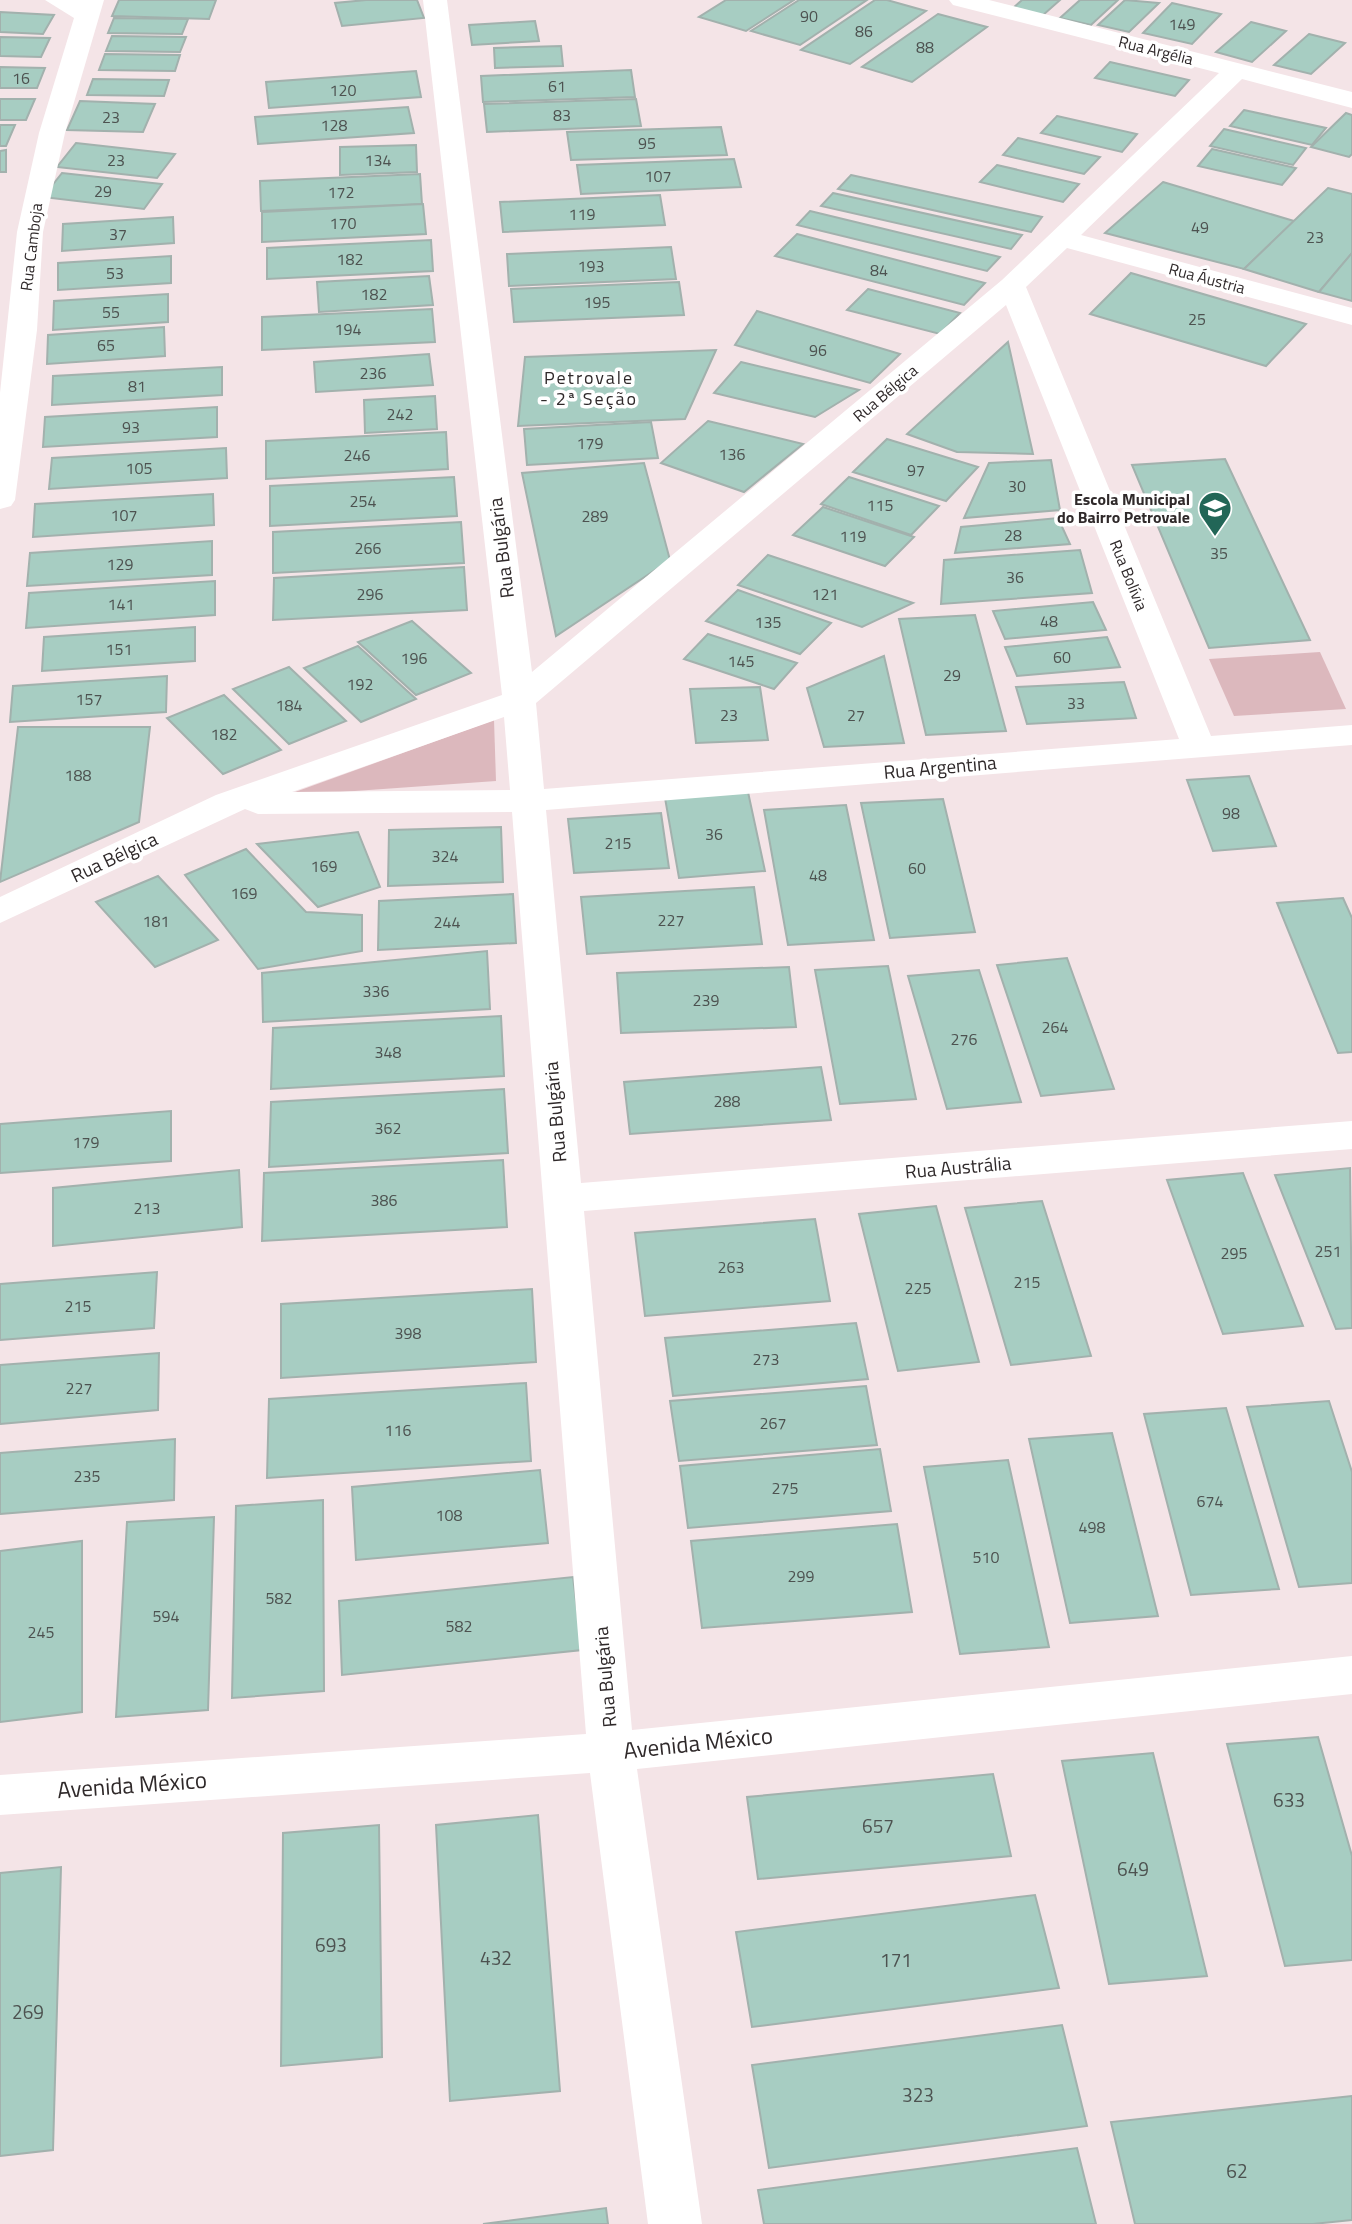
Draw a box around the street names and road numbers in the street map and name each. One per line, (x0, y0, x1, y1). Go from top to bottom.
street label: Rua Argélia (1116, 29, 1196, 71)
street label: Rua Camboja (14, 202, 48, 292)
street label: Rua Áustria (1166, 256, 1248, 300)
street label: Rua Bélgica (847, 359, 923, 427)
street label: Rua Bulgária (480, 496, 521, 600)
street label: Rua Bolívia (1104, 536, 1154, 614)
street label: Rua Argentina (882, 747, 998, 786)
street label: Rua Bélgica (66, 824, 162, 889)
street label: Rua Bulgária (536, 1060, 573, 1164)
street label: Rua Austrália (904, 1147, 1013, 1186)
street label: Rua Bulgária (586, 1625, 623, 1729)
street label: Avenida México (621, 1717, 774, 1768)
street label: Avenida México (56, 1762, 208, 1807)

